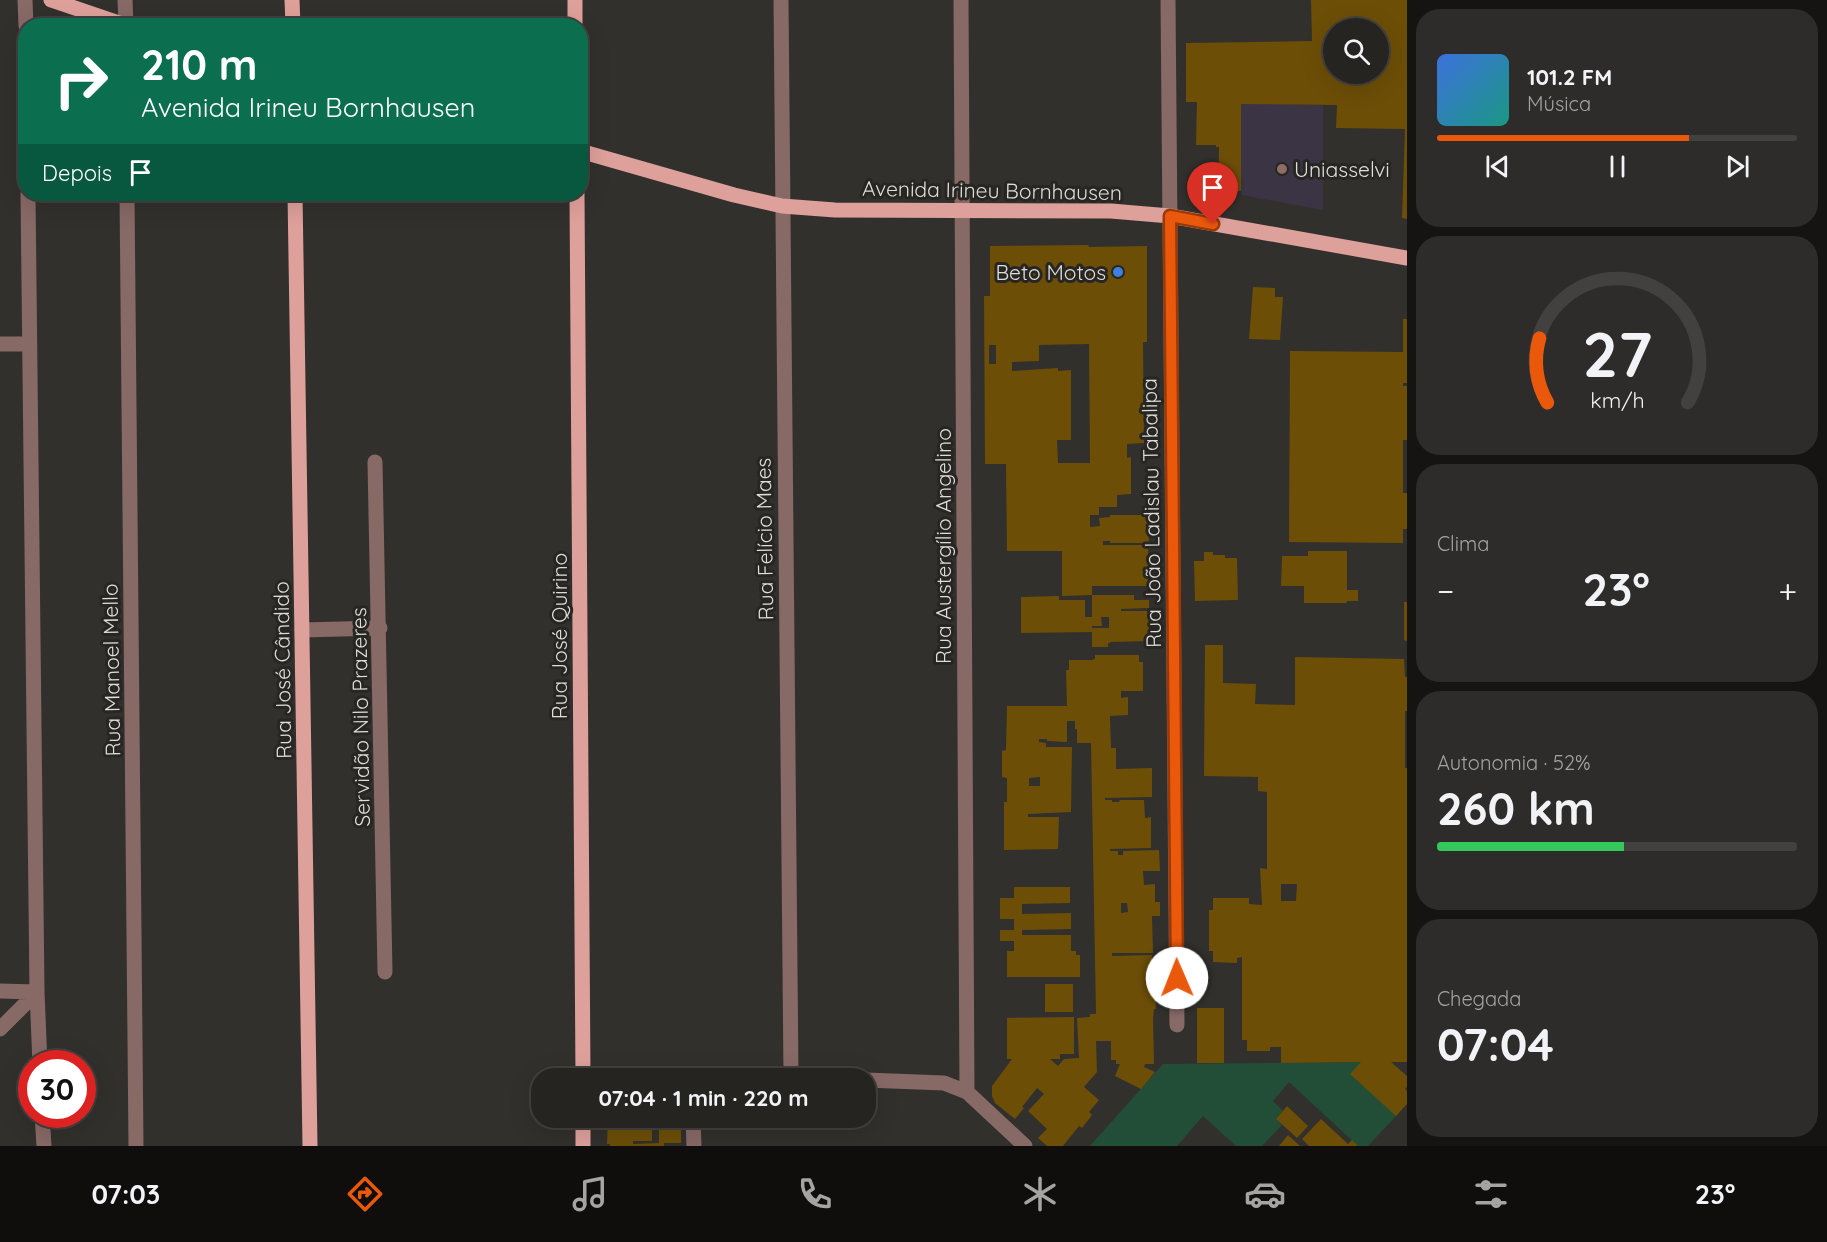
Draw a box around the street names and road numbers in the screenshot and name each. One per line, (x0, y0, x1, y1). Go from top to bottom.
street label: Avenida Irineu Bornhausen (862, 175, 1122, 205)
street label: Rua João Ladislau Tabalipa (1136, 378, 1166, 648)
street label: Rua Austergílio Angelino (930, 428, 956, 664)
street label: Rua Felício Maes (750, 457, 778, 621)
street label: Rua José Quirino (546, 553, 572, 719)
street label: Rua José Cândido (267, 581, 297, 759)
street label: Rua Manoel Mello (96, 583, 126, 757)
street label: Servidão Nilo Prazeres (345, 607, 375, 827)

